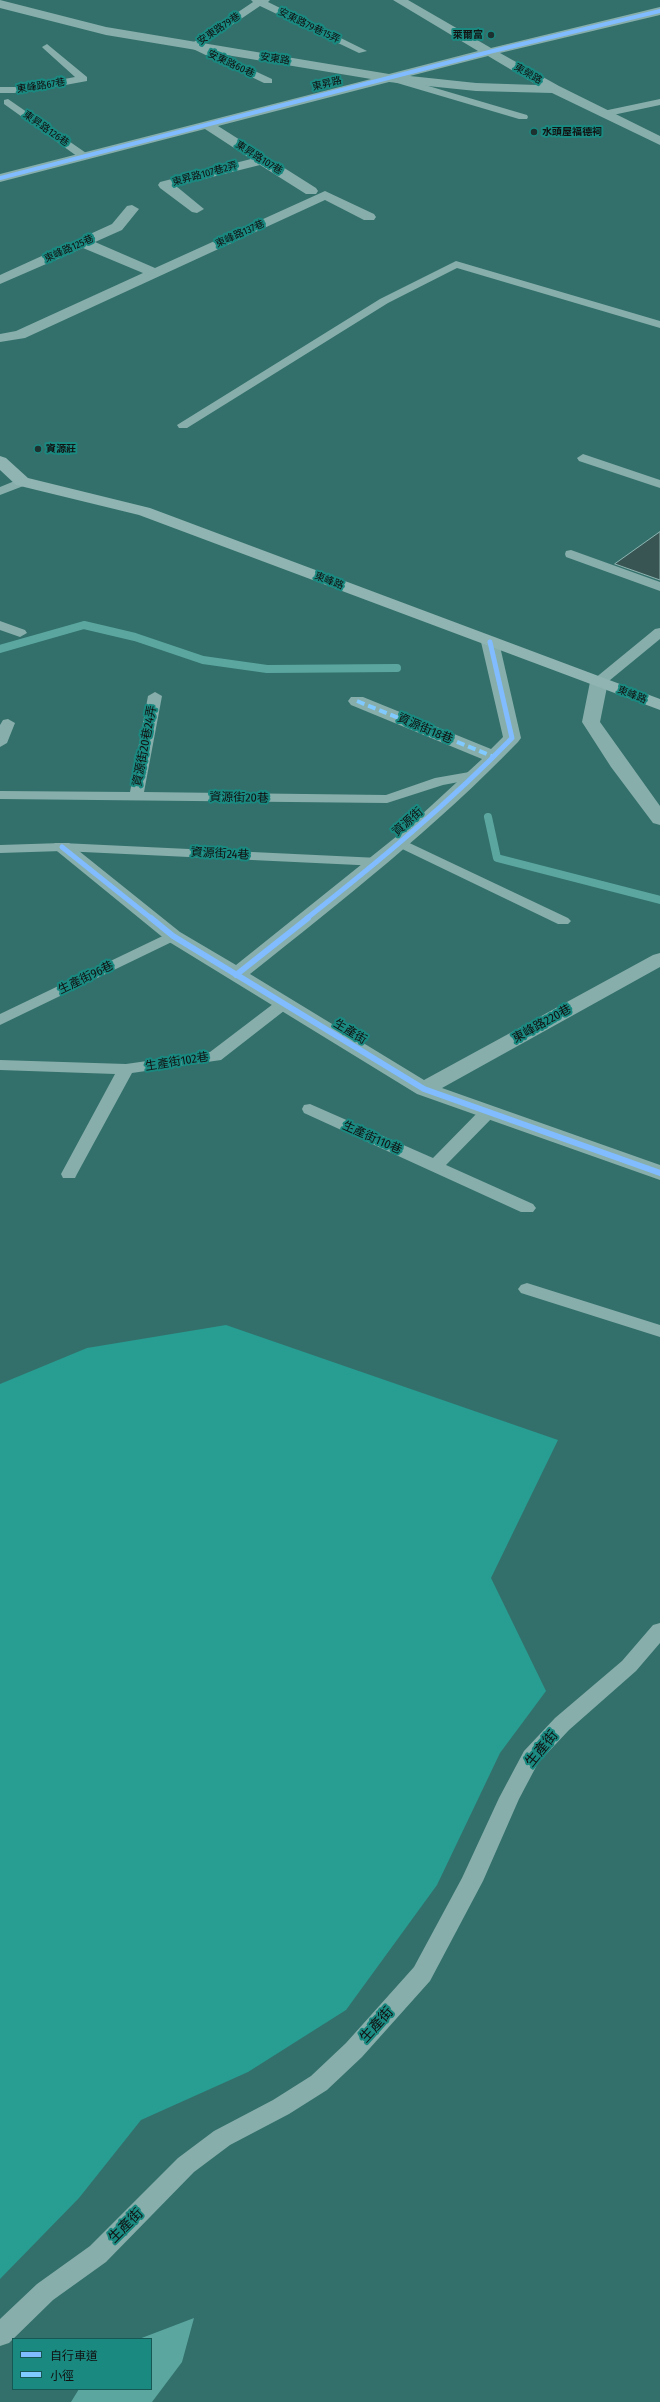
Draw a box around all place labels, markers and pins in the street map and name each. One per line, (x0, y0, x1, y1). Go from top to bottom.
place label: 萊爾富 (453, 29, 483, 41)
marker: 萊爾富 (486, 30, 496, 40)
place label: 水頭屋福德祠 (542, 126, 602, 138)
marker: 水頭屋福德祠 (529, 127, 539, 137)
place label: 資源莊 (46, 443, 76, 455)
marker: 資源莊 (33, 444, 43, 454)

